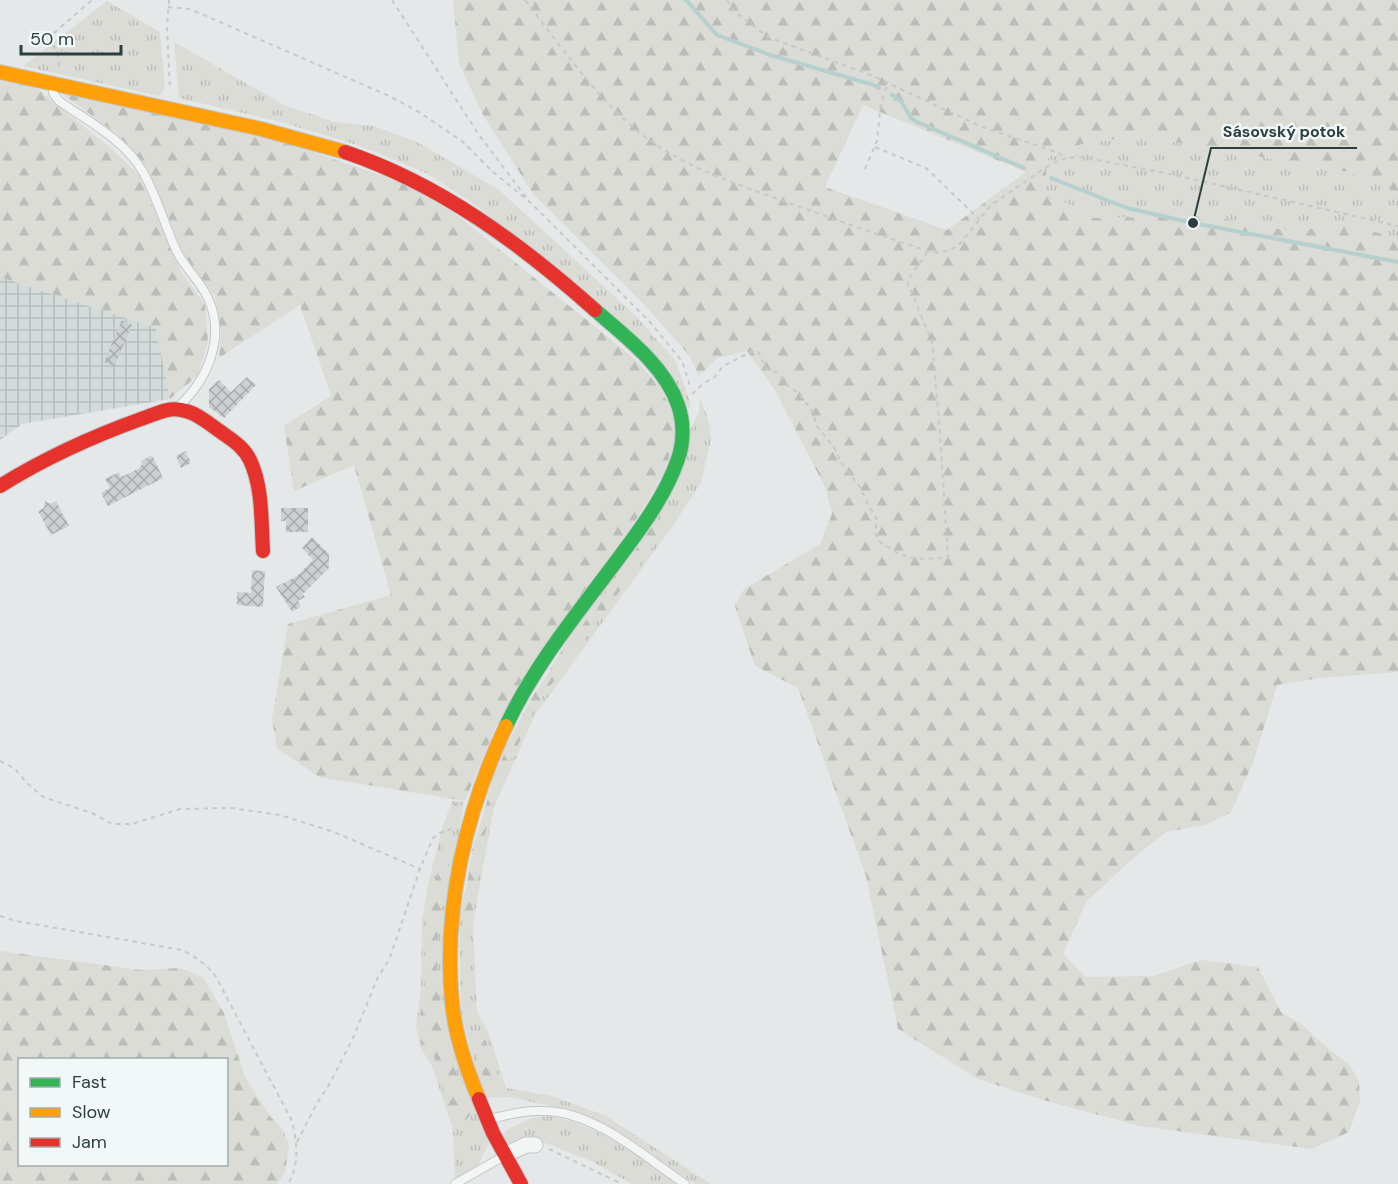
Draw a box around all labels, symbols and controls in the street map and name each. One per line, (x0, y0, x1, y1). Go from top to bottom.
scale bar (21, 18, 122, 56)
text: 50 m (30, 27, 74, 51)
callout: Sásovský potok (1211, 114, 1357, 148)
text: Sásovský potok (1223, 121, 1346, 142)
legend (18, 1058, 228, 1166)
text: Fast (72, 1070, 107, 1094)
text: Slow (72, 1100, 111, 1124)
text: Jam (72, 1130, 107, 1154)

